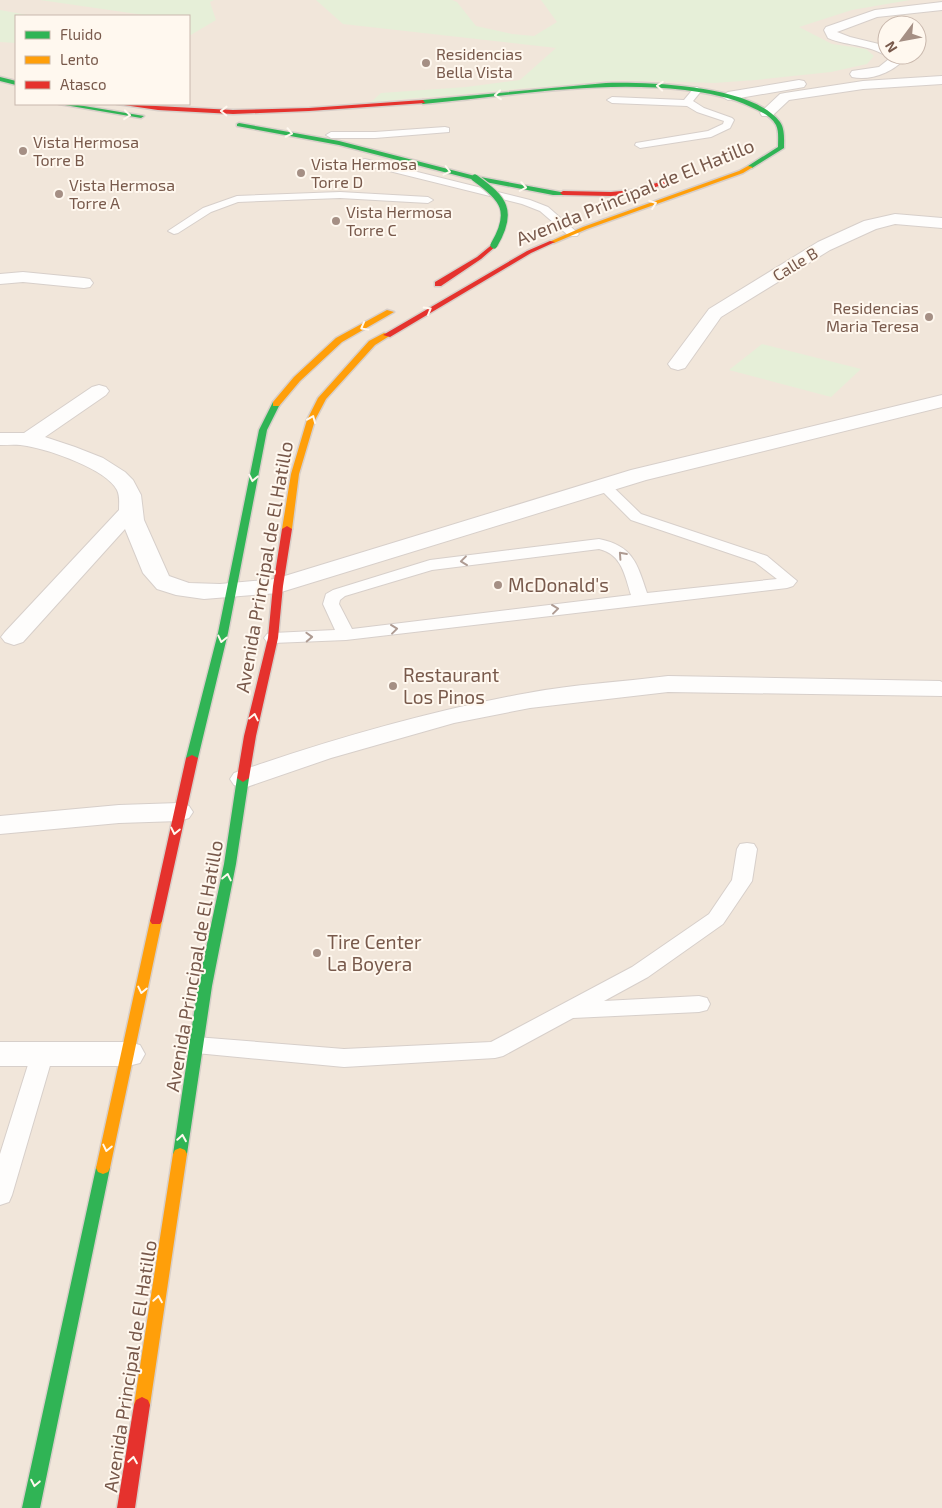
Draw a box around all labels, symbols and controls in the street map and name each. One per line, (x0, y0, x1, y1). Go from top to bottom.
legend (15, 15, 190, 105)
north arrow (877, 15, 927, 65)
text: Fluido (60, 25, 102, 43)
text: N (881, 38, 900, 56)
place label: Residencias Bella Vista (436, 44, 522, 81)
text: Lento (60, 50, 99, 68)
marker: Residencias Bella Vista (420, 57, 432, 69)
text: Atasco (60, 75, 106, 93)
one-way arrow (656, 80, 664, 91)
one-way arrow (494, 89, 502, 100)
one-way arrow (219, 106, 227, 117)
one-way arrow (124, 109, 132, 120)
one-way arrow (284, 127, 293, 138)
place label: Vista Hermosa Torre B (33, 132, 139, 169)
street label: Avenida Principal de El Hatillo (512, 133, 757, 250)
marker: Vista Hermosa Torre B (17, 145, 29, 157)
place label: Vista Hermosa Torre D (311, 154, 417, 191)
one-way arrow (442, 165, 450, 175)
marker: Vista Hermosa Torre D (295, 167, 307, 179)
place label: Vista Hermosa Torre A (69, 175, 175, 212)
one-way arrow (519, 181, 527, 191)
marker: Vista Hermosa Torre A (53, 188, 65, 200)
one-way arrow (648, 200, 657, 210)
place label: Vista Hermosa Torre C (346, 202, 452, 239)
marker: Vista Hermosa Torre C (330, 215, 342, 227)
street label: Calle B (769, 243, 821, 284)
place label: Residencias Maria Teresa (826, 298, 919, 335)
one-way arrow (422, 307, 431, 317)
marker: Residencias Maria Teresa (923, 311, 935, 323)
one-way arrow (360, 320, 369, 330)
one-way arrow (306, 415, 316, 424)
street label: Avenida Principal de El Hatillo (230, 439, 297, 694)
one-way arrow (249, 474, 259, 483)
one-way arrow (618, 551, 627, 560)
one-way arrow (459, 555, 467, 566)
place label: McDonald's (508, 573, 609, 596)
marker: McDonald's (492, 579, 504, 591)
one-way arrow (552, 604, 560, 615)
one-way arrow (390, 624, 398, 635)
one-way arrow (306, 632, 313, 642)
one-way arrow (217, 634, 228, 643)
place label: Restaurant Los Pinos (403, 663, 499, 708)
marker: Restaurant Los Pinos (387, 680, 399, 692)
one-way arrow (248, 712, 259, 721)
one-way arrow (171, 826, 181, 835)
street label: Avenida Principal de El Hatillo (160, 838, 227, 1093)
one-way arrow (221, 872, 232, 881)
place label: Tire Center La Boyera (327, 930, 422, 975)
marker: Tire Center La Boyera (311, 947, 323, 959)
one-way arrow (137, 985, 147, 994)
one-way arrow (176, 1134, 187, 1142)
one-way arrow (103, 1144, 113, 1153)
street label: Avenida Principal de El Hatillo (98, 1238, 161, 1494)
one-way arrow (152, 1295, 162, 1303)
one-way arrow (128, 1455, 138, 1464)
one-way arrow (31, 1479, 41, 1487)

